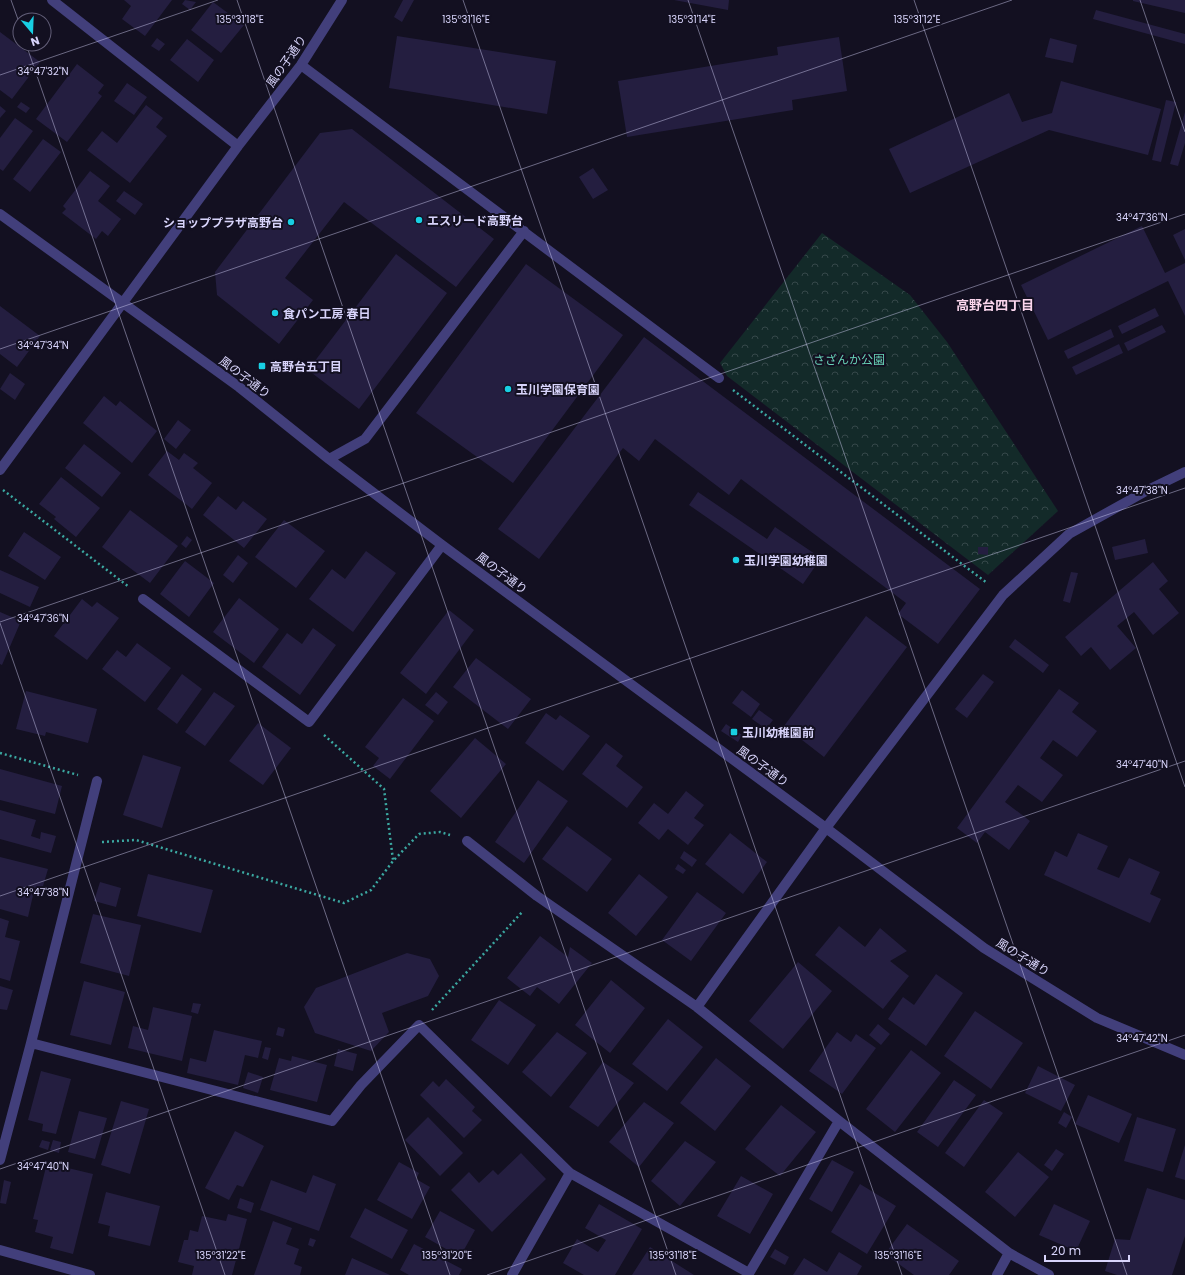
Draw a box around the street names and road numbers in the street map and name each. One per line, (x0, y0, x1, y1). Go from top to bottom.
street label: 風の子通り (262, 32, 310, 90)
street label: 風の子通り (216, 352, 274, 402)
street label: 風の子通り (473, 548, 531, 598)
street label: 風の子通り (734, 741, 792, 791)
street label: 風の子通り (993, 934, 1053, 980)

